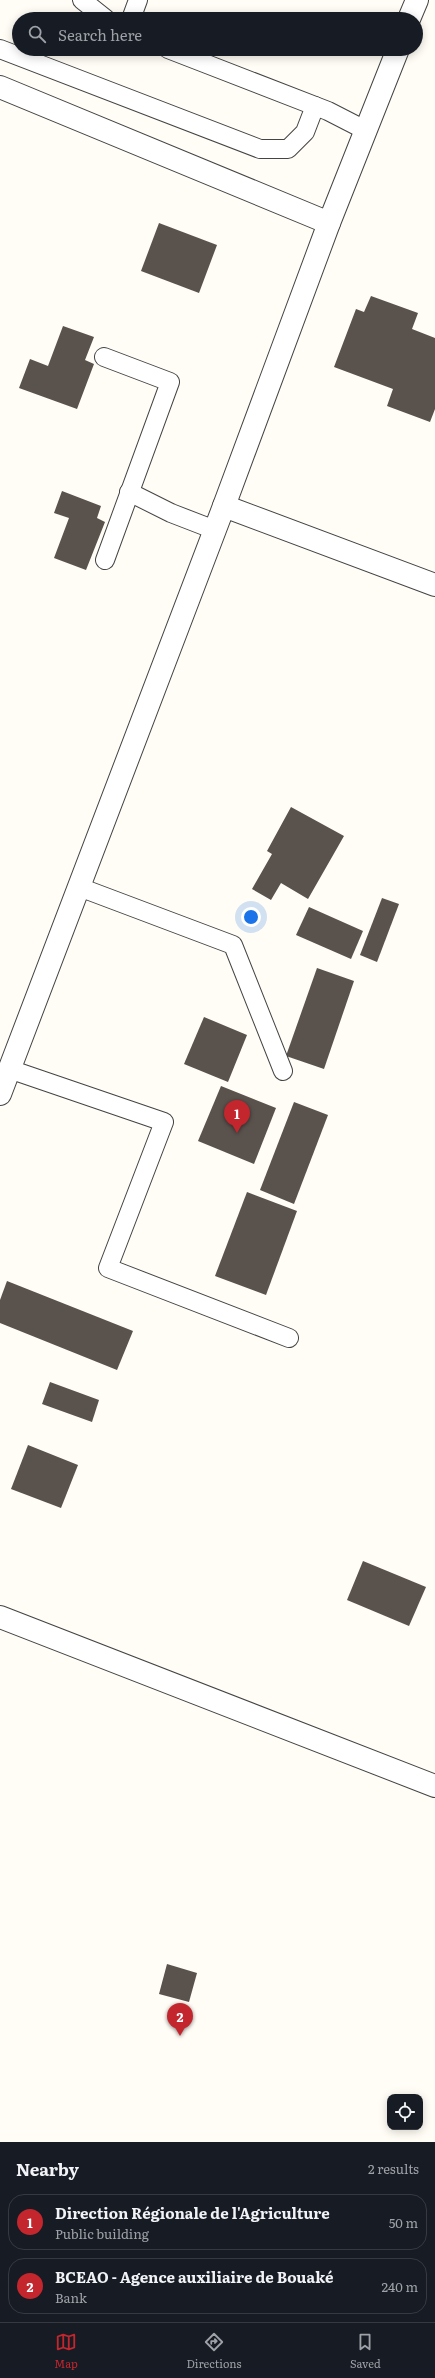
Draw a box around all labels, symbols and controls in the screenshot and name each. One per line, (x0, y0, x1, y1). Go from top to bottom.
search box (12, 12, 423, 56)
icon: search (26, 23, 48, 45)
text: Search here (58, 23, 142, 46)
your location (241, 907, 261, 927)
pin: 1 (224, 1100, 250, 1133)
pin: 2 (167, 2003, 193, 2036)
map controls (387, 2094, 423, 2130)
button: locate (387, 2094, 423, 2130)
text: Nearby (16, 2156, 79, 2181)
text: 2 results (368, 2159, 419, 2178)
text: Direction Régionale de l'Agriculture (55, 2201, 330, 2224)
text: 1 (27, 2213, 33, 2232)
text: 50 m (389, 2213, 418, 2232)
text: Public building (55, 2224, 149, 2243)
text: BCEAO - Agence auxiliaire de Bouaké (55, 2265, 334, 2288)
text: 2 (27, 2277, 33, 2296)
text: 240 m (382, 2277, 418, 2296)
text: Bank (55, 2288, 87, 2307)
tab: Map (54, 2331, 78, 2371)
tab: Directions (186, 2331, 241, 2371)
tab: Saved (350, 2331, 381, 2371)

